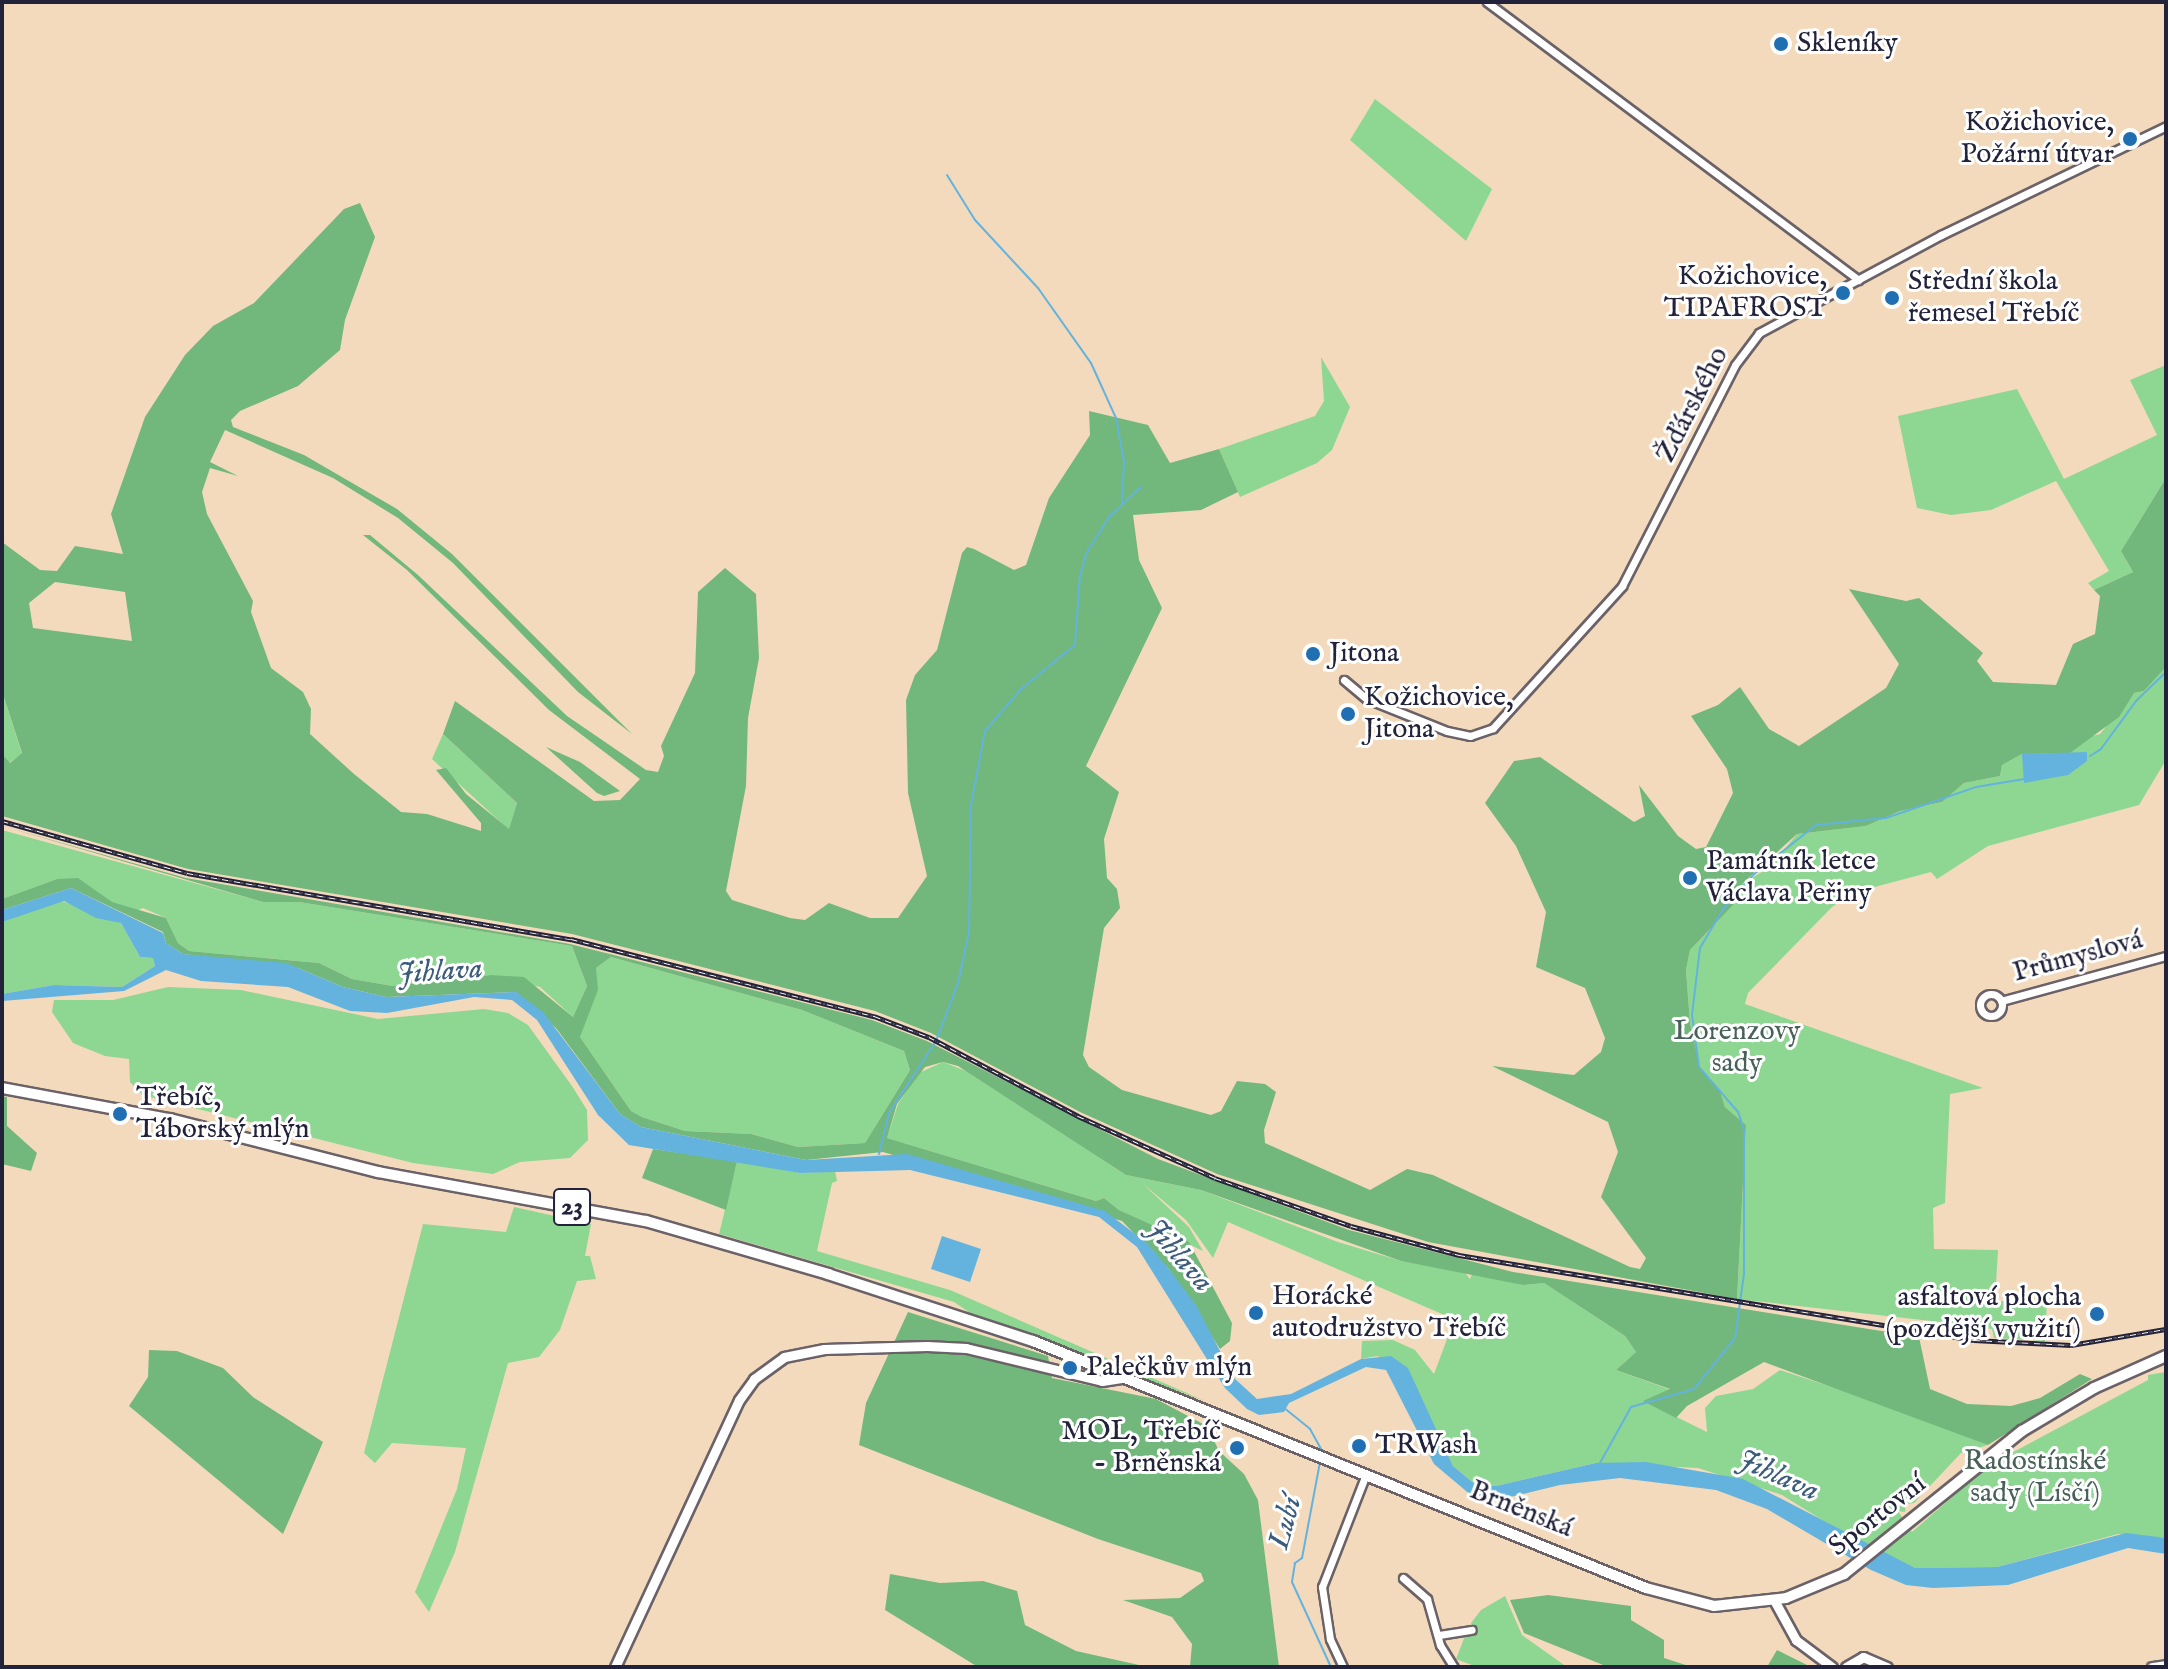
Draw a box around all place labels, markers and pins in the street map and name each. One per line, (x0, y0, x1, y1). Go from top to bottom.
place label: Skleníky (1797, 27, 1898, 61)
marker: Skleníky (1772, 35, 1790, 53)
place label: Kožichovice, Požární útvar (1961, 106, 2114, 172)
marker: Kožichovice, Požární útvar (2121, 130, 2139, 148)
place label: Kožichovice, TIPAFROST (1664, 260, 1827, 326)
place label: Střední škola řemesel Třebíč (1908, 265, 2079, 331)
marker: Kožichovice, TIPAFROST (1834, 284, 1852, 302)
marker: Střední škola řemesel Třebíč (1883, 289, 1901, 307)
place label: Jitona (1329, 637, 1399, 671)
marker: Jitona (1304, 645, 1322, 663)
place label: Kožichovice, Jitona (1364, 681, 1513, 747)
marker: Kožichovice, Jitona (1339, 705, 1357, 723)
place label: Památník letce Václava Peřiny (1706, 845, 1876, 911)
marker: Památník letce Václava Peřiny (1681, 869, 1699, 887)
place label: Třebíč, Táborský mlýn (136, 1081, 309, 1147)
marker: Třebíč, Táborský mlýn (111, 1105, 129, 1123)
place label: Horácké autodružstvo Třebíč (1272, 1280, 1506, 1346)
place label: asfaltová plocha (pozdější využití) (1886, 1281, 2081, 1347)
marker: Horácké autodružstvo Třebíč (1247, 1304, 1265, 1322)
marker: asfaltová plocha (pozdější využití) (2088, 1305, 2106, 1323)
place label: Palečkův mlýn (1086, 1351, 1252, 1385)
marker: Palečkův mlýn (1061, 1359, 1079, 1377)
place label: MOL, Třebíč - Brněnská (1061, 1415, 1221, 1481)
place label: TRWash (1375, 1429, 1477, 1463)
marker: TRWash (1350, 1437, 1368, 1455)
marker: MOL, Třebíč - Brněnská (1228, 1439, 1246, 1457)

